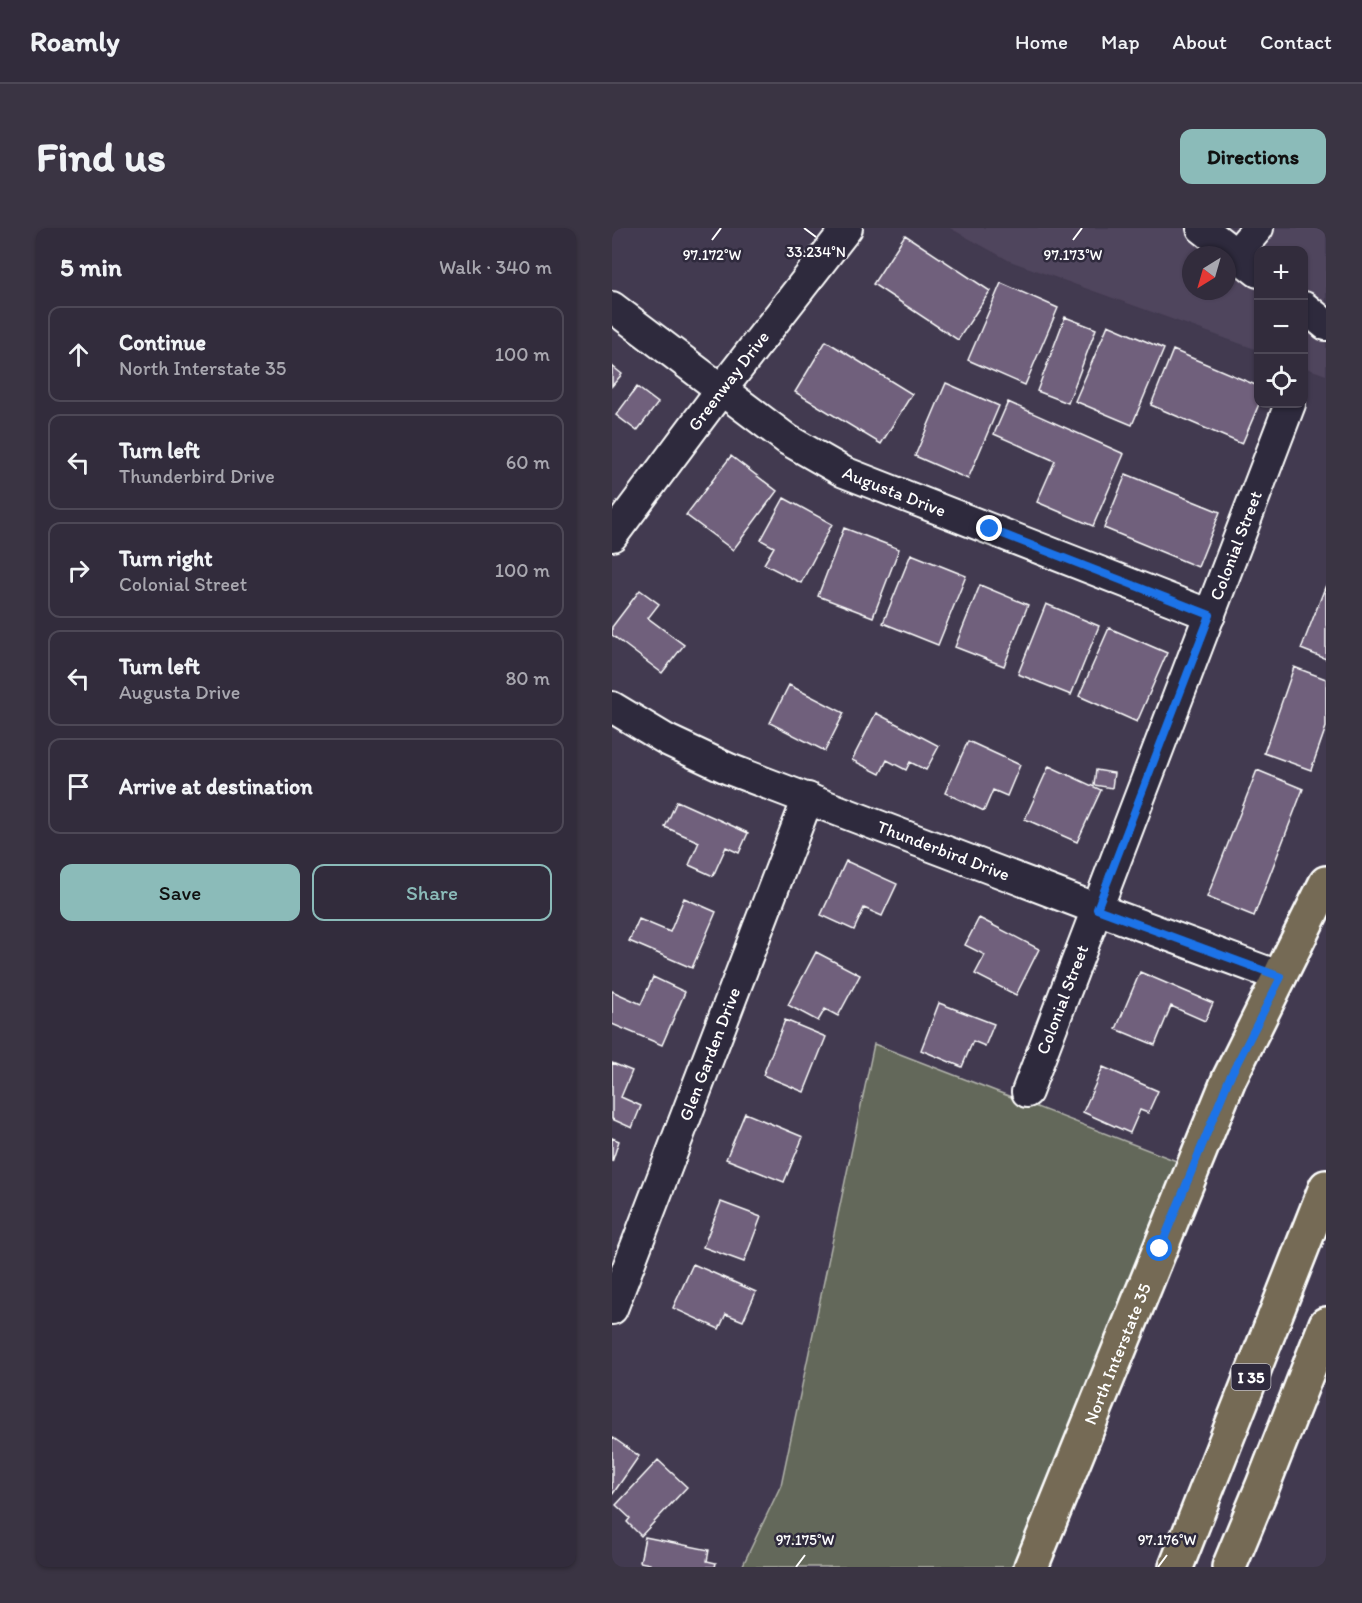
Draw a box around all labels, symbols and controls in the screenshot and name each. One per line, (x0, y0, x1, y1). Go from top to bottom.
text: Roamly (30, 24, 120, 58)
text: Home (1015, 29, 1068, 54)
text: Map (1101, 29, 1140, 54)
text: About (1173, 29, 1227, 54)
text: Contact (1260, 29, 1332, 54)
button: Directions (1180, 129, 1326, 184)
text: Find us (36, 131, 166, 182)
text: 33.234°N (786, 243, 846, 261)
text: 97.172°W (683, 246, 741, 264)
text: 97.173°W (1044, 246, 1103, 264)
north arrow (1182, 246, 1236, 300)
map controls (1254, 246, 1308, 408)
button: + (1254, 246, 1308, 300)
text: 5 min (60, 251, 122, 283)
text: Walk · 340 m (439, 255, 552, 279)
button: − (1254, 300, 1308, 354)
street label: Greenway Drive (683, 326, 774, 435)
text: Continue (119, 329, 206, 356)
icon: ahead (62, 338, 95, 371)
text: 100 m (495, 342, 550, 366)
button: locate (1254, 354, 1308, 408)
text: North Interstate 35 (119, 356, 286, 380)
text: Turn left (119, 437, 200, 464)
icon: left (62, 446, 95, 479)
text: 60 m (506, 450, 550, 474)
street label: Augusta Drive (839, 462, 949, 522)
text: Thunderbird Drive (119, 464, 275, 488)
street label: Colonial Street (1205, 487, 1267, 603)
route end (976, 515, 1002, 541)
text: Turn right (119, 545, 213, 572)
icon: right (62, 554, 95, 587)
text: 100 m (495, 558, 550, 582)
text: Colonial Street (119, 572, 247, 596)
text: Turn left (119, 653, 200, 680)
icon: left (62, 662, 95, 695)
text: 80 m (505, 666, 550, 690)
text: Augusta Drive (119, 680, 240, 704)
icon: arrive (62, 770, 95, 803)
text: Arrive at destination (119, 773, 313, 800)
street label: Thunderbird Drive (874, 815, 1013, 886)
button: Save (60, 864, 300, 921)
button: Share (312, 864, 552, 921)
street label: Colonial Street (1031, 941, 1093, 1057)
street label: Glen Garden Drive (674, 984, 745, 1124)
route start (1146, 1235, 1172, 1261)
street label: North Interstate 35 (1079, 1280, 1156, 1428)
road number: I 35 (1232, 1364, 1270, 1390)
text: 97.175°W (776, 1531, 834, 1549)
text: 97.176°W (1138, 1531, 1196, 1549)

